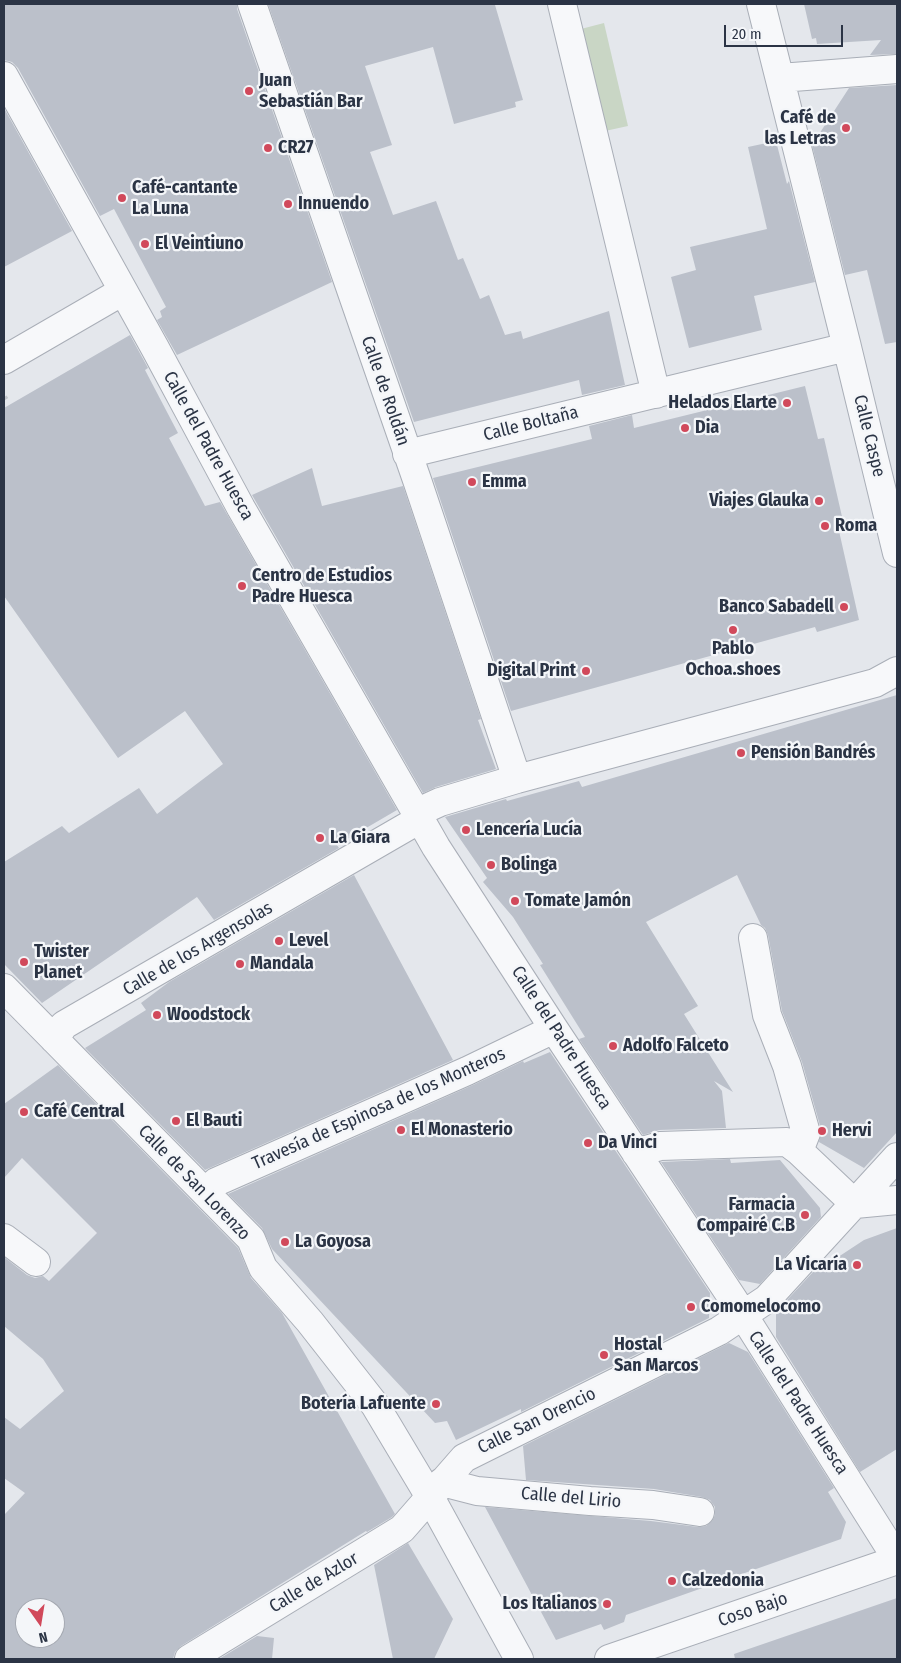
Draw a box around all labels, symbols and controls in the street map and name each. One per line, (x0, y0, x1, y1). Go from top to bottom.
scale bar (726, 15, 845, 47)
text: 20 m (732, 25, 762, 43)
place label: Juan Sebastián Bar (259, 70, 363, 112)
marker: Juan Sebastián Bar (243, 85, 255, 97)
place label: Café de las Letras (764, 107, 836, 150)
marker: Café de las Letras (840, 122, 852, 134)
place label: CR27 (278, 137, 313, 159)
marker: CR27 (262, 142, 274, 154)
place label: Café-cantante La Luna (132, 177, 238, 220)
marker: Café-cantante La Luna (116, 192, 128, 204)
place label: Innuendo (298, 193, 369, 215)
marker: Innuendo (282, 198, 294, 210)
place label: El Veintiuno (155, 233, 244, 255)
marker: El Veintiuno (139, 238, 151, 250)
street label: Calle de Roldán (356, 333, 414, 449)
street label: Calle del Padre Huesca (158, 368, 258, 524)
place label: Helados Elarte (668, 392, 777, 414)
street label: Calle Caspe (848, 393, 890, 479)
marker: Helados Elarte (781, 397, 793, 409)
street label: Calle Boltaña (481, 402, 581, 446)
place label: Dia (695, 417, 719, 439)
marker: Dia (679, 422, 691, 434)
place label: Emma (482, 471, 527, 493)
marker: Emma (466, 476, 478, 488)
place label: Viajes Glauka (709, 490, 809, 512)
marker: Viajes Glauka (813, 495, 825, 507)
place label: Roma (835, 515, 877, 537)
marker: Roma (819, 520, 831, 532)
place label: Centro de Estudios Padre Huesca (252, 565, 392, 608)
marker: Centro de Estudios Padre Huesca (236, 580, 248, 592)
place label: Banco Sabadell (719, 596, 834, 618)
marker: Banco Sabadell (838, 601, 850, 613)
marker: Pablo Ochoa.shoes (727, 624, 739, 636)
place label: Pablo Ochoa.shoes (685, 638, 781, 681)
place label: Digital Print (487, 660, 576, 682)
marker: Digital Print (580, 665, 592, 677)
place label: Pensión Bandrés (751, 742, 875, 764)
marker: Pensión Bandrés (735, 747, 747, 759)
place label: Lencería Lucía (476, 819, 582, 841)
marker: Lencería Lucía (460, 824, 472, 836)
place label: La Giara (330, 827, 390, 849)
marker: La Giara (314, 832, 326, 844)
place label: Bolinga (501, 854, 557, 876)
marker: Bolinga (485, 859, 497, 871)
place label: Tomate Jamón (525, 890, 631, 912)
marker: Tomate Jamón (509, 895, 521, 907)
street label: Calle de los Argensolas (119, 897, 277, 1001)
place label: Level (289, 930, 328, 952)
marker: Level (273, 935, 285, 947)
place label: Twister Planet (34, 941, 89, 984)
place label: Mandala (250, 953, 314, 975)
marker: Twister Planet (18, 956, 30, 968)
marker: Mandala (234, 958, 246, 970)
street label: Calle del Padre Huesca (507, 962, 615, 1114)
place label: Woodstock (167, 1004, 250, 1026)
marker: Woodstock (151, 1009, 163, 1021)
place label: Adolfo Falceto (623, 1035, 729, 1057)
marker: Adolfo Falceto (607, 1040, 619, 1052)
street label: Travesía de Espinosa de los Monteros (249, 1043, 509, 1175)
place label: Café Central (34, 1101, 125, 1123)
marker: Café Central (18, 1106, 30, 1118)
place label: El Bauti (186, 1110, 242, 1132)
marker: El Bauti (170, 1115, 182, 1127)
place label: El Monasterio (411, 1119, 513, 1141)
place label: Hervi (832, 1120, 872, 1142)
street label: Calle de San Lorenzo (133, 1121, 255, 1245)
marker: El Monasterio (395, 1124, 407, 1136)
marker: Hervi (816, 1125, 828, 1137)
place label: Da Vinci (598, 1132, 657, 1154)
marker: Da Vinci (582, 1137, 594, 1149)
place label: Farmacia Compairé C.B (697, 1194, 795, 1236)
marker: Farmacia Compairé C.B (799, 1209, 811, 1221)
place label: La Goyosa (295, 1231, 371, 1253)
marker: La Goyosa (279, 1236, 291, 1248)
place label: La Vicaría (775, 1254, 847, 1276)
marker: La Vicaría (851, 1259, 863, 1271)
place label: Comomelocomo (701, 1296, 821, 1318)
marker: Comomelocomo (685, 1301, 697, 1313)
street label: Calle del Padre Huesca (744, 1327, 852, 1479)
place label: Hostal San Marcos (614, 1334, 698, 1376)
marker: Hostal San Marcos (598, 1349, 610, 1361)
street label: Calle San Orencio (474, 1383, 600, 1459)
place label: Botería Lafuente (301, 1393, 426, 1415)
marker: Botería Lafuente (430, 1398, 442, 1410)
street label: Calle del Lirio (520, 1483, 622, 1513)
street label: Calle de Azlor (266, 1548, 362, 1618)
place label: Calzedonia (682, 1570, 764, 1592)
marker: Calzedonia (666, 1575, 678, 1587)
street label: Coso Bajo (715, 1588, 791, 1632)
place label: Los Italianos (503, 1593, 597, 1615)
north arrow (15, 1598, 65, 1648)
marker: Los Italianos (601, 1598, 613, 1610)
text: N (37, 1628, 49, 1646)

